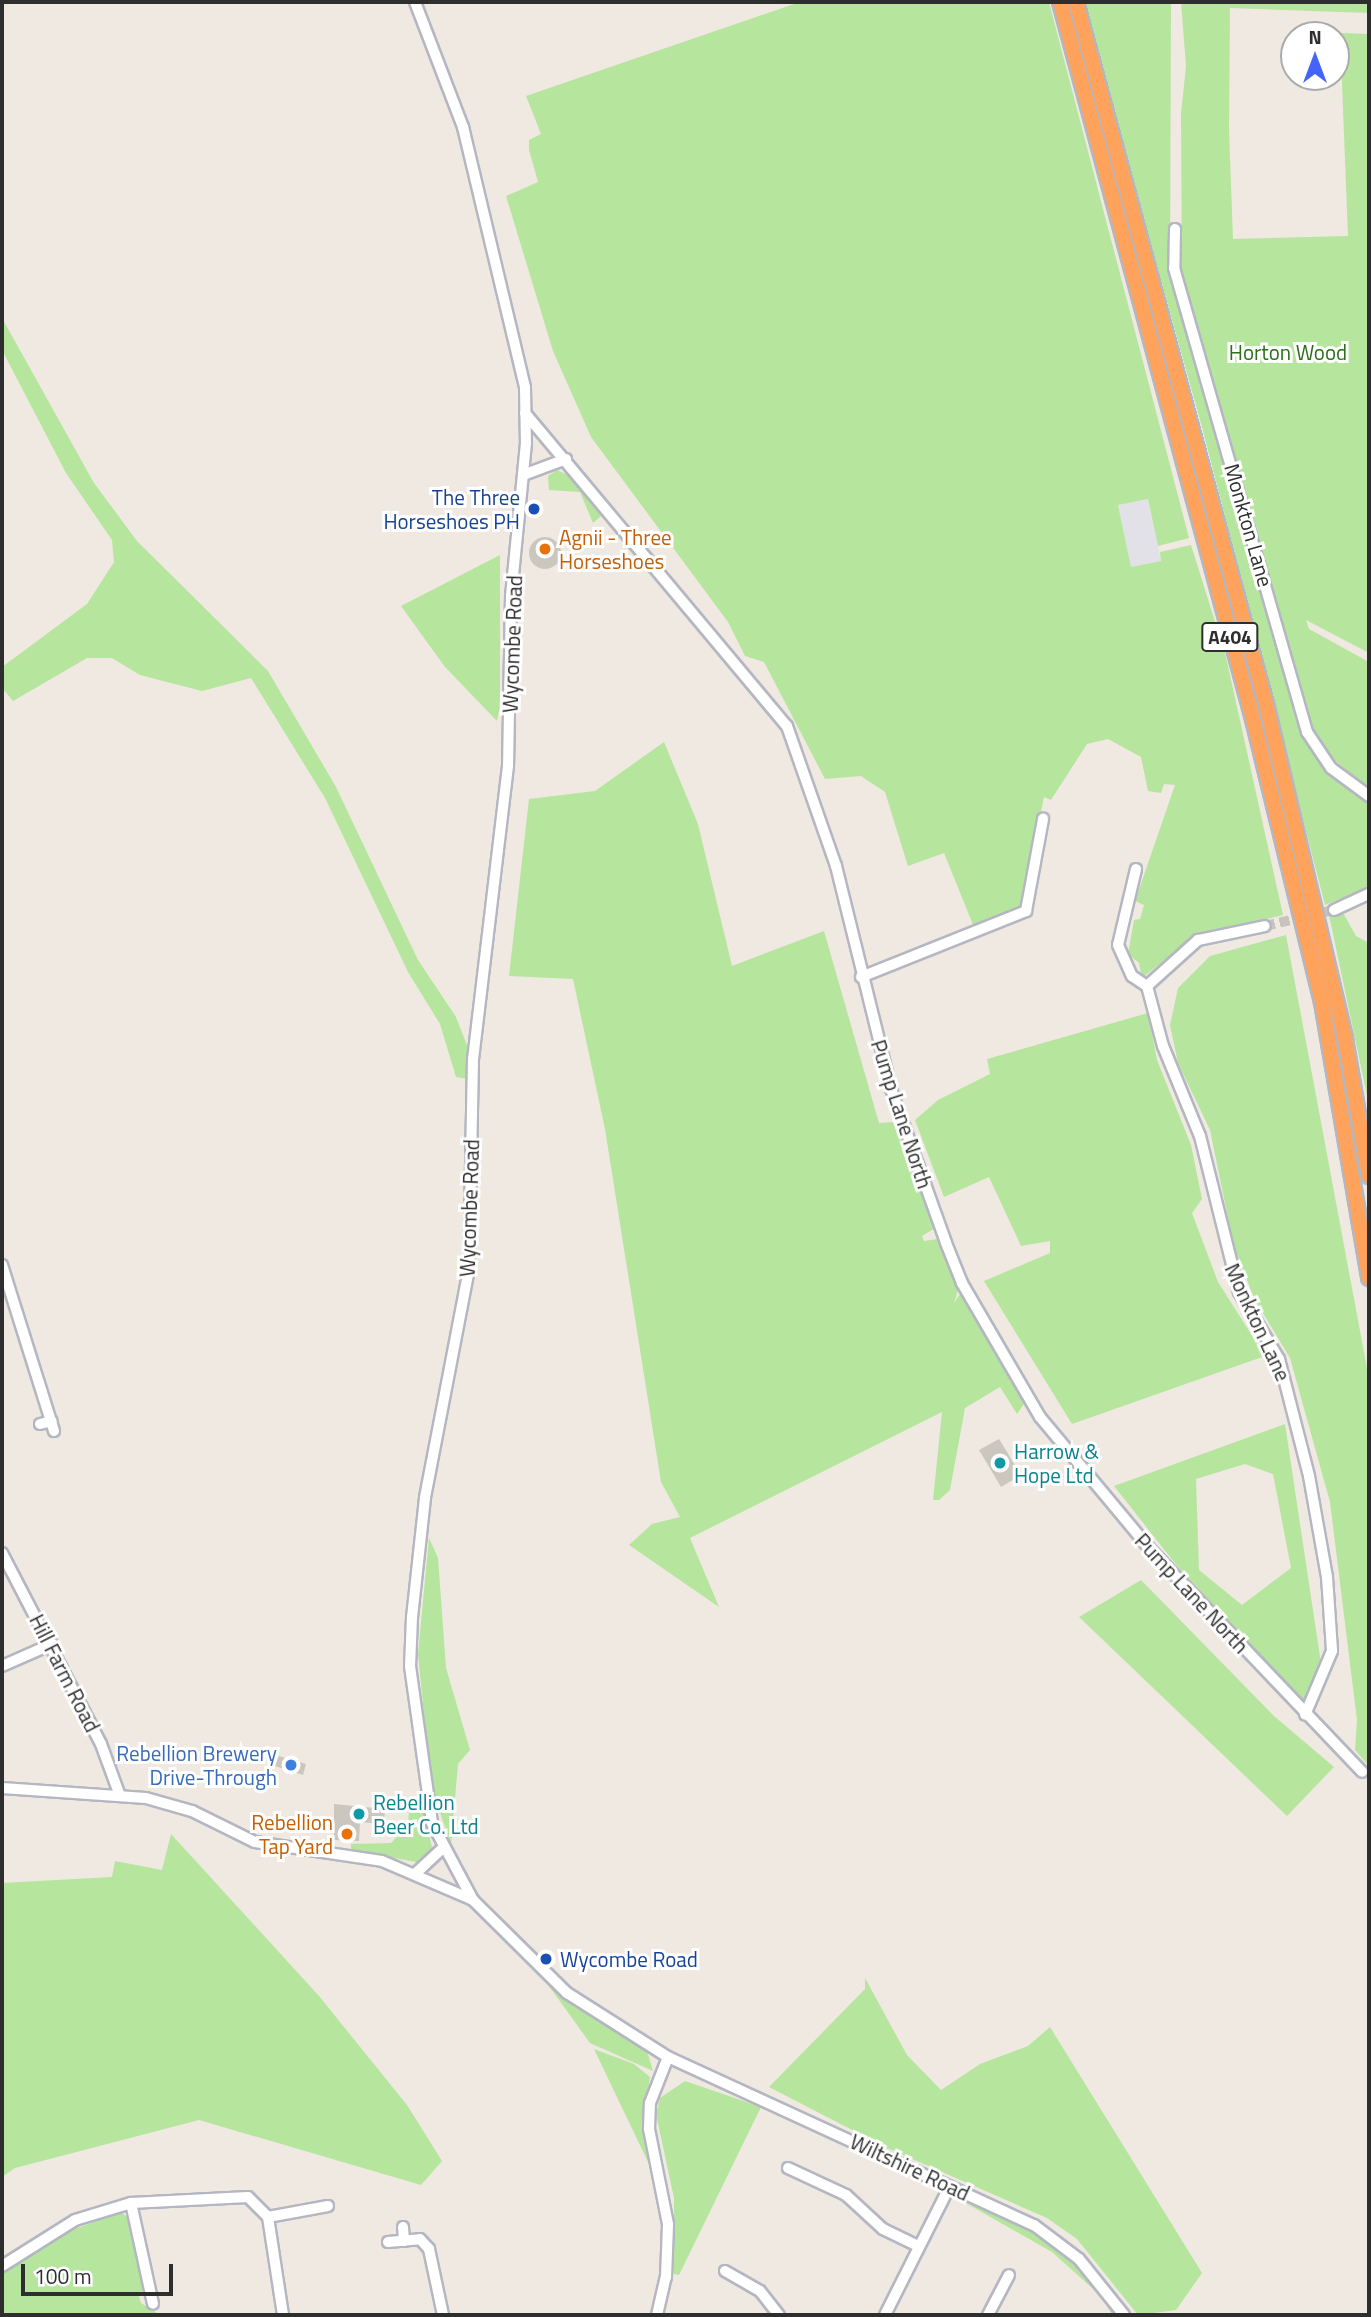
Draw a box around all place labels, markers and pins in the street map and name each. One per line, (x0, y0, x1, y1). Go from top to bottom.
place label: The Three Horseshoes PH (383, 484, 520, 534)
marker: The Three Horseshoes PH (526, 501, 542, 517)
place label: Agnii - Three Horseshoes (559, 524, 672, 574)
marker: Agnii - Three Horseshoes (537, 541, 553, 557)
place label: Harrow & Hope Ltd (1014, 1438, 1099, 1488)
marker: Harrow & Hope Ltd (992, 1455, 1008, 1471)
place label: Rebellion Brewery Drive-Through (116, 1740, 277, 1790)
marker: Rebellion Brewery Drive-Through (283, 1757, 299, 1773)
place label: Rebellion Beer Co. Ltd (373, 1789, 479, 1839)
marker: Rebellion Beer Co. Ltd (351, 1806, 367, 1822)
place label: Rebellion Tap Yard (251, 1809, 333, 1859)
marker: Rebellion Tap Yard (339, 1826, 355, 1842)
place label: Wycombe Road (560, 1946, 698, 1972)
marker: Wycombe Road (538, 1951, 554, 1967)

